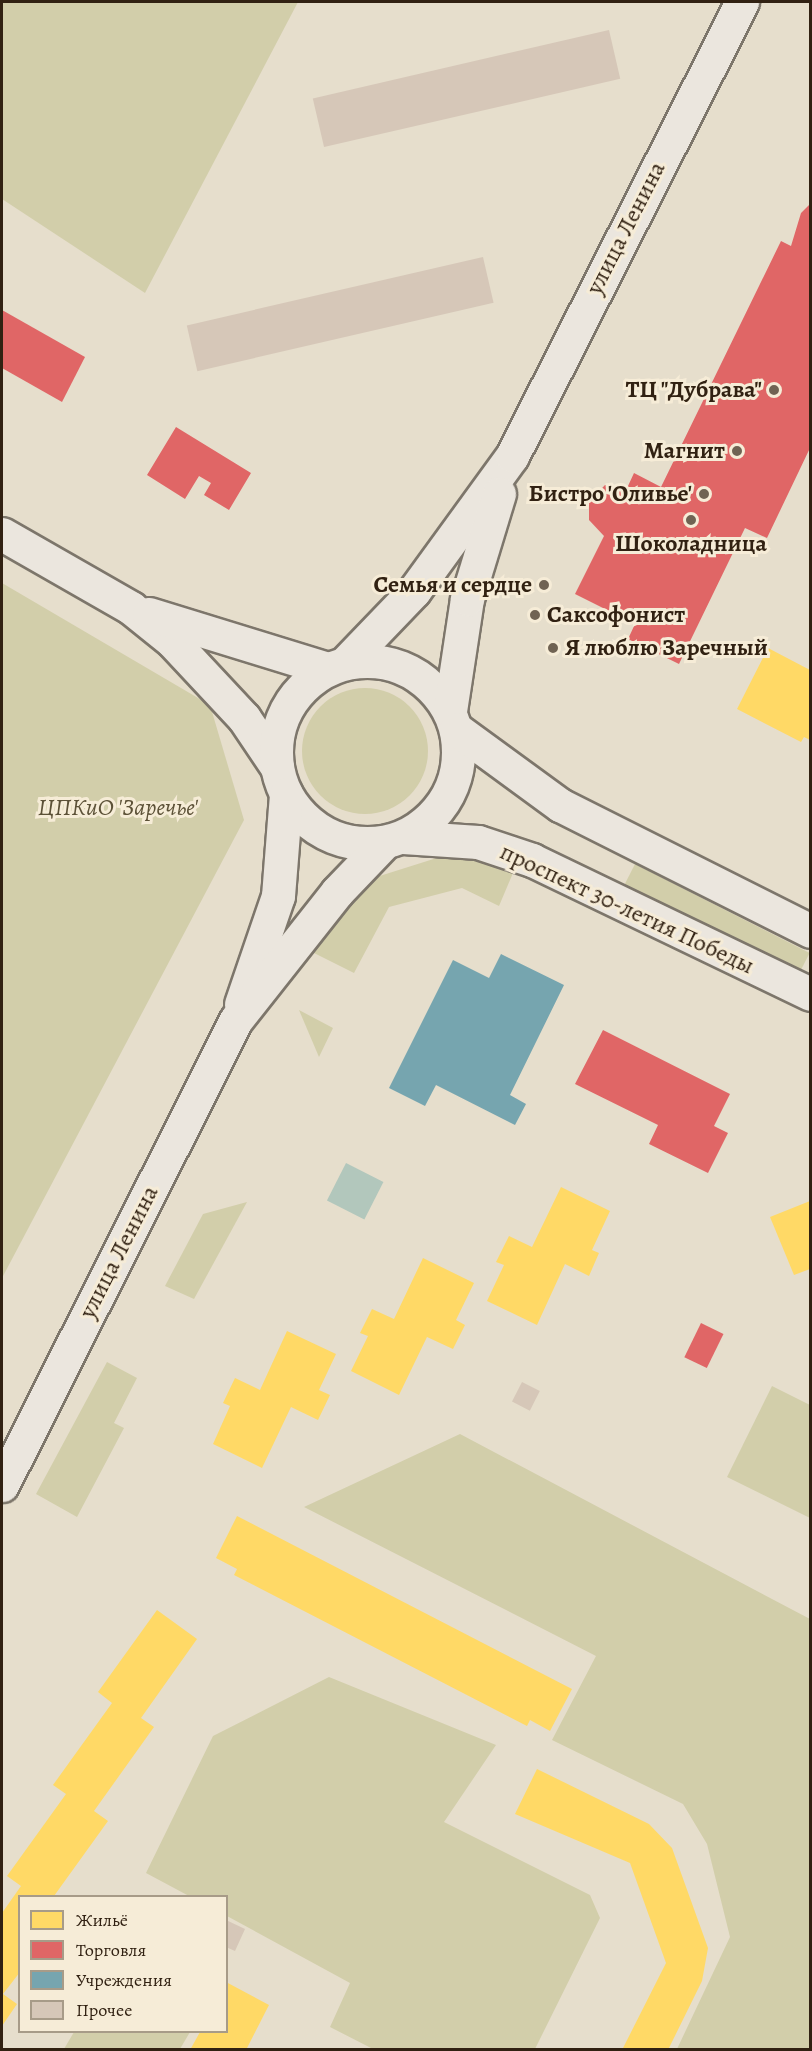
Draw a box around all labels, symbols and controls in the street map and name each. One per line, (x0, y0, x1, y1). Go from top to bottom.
street label: улица Ленина (580, 157, 672, 299)
place label: ТЦ "Дубрава" (625, 376, 762, 404)
marker: ТЦ "Дубрава" (767, 383, 781, 397)
place label: Магнит (644, 437, 725, 465)
marker: Магнит (730, 444, 744, 458)
place label: Бистро 'Оливье' (528, 480, 692, 508)
marker: Бистро 'Оливье' (697, 487, 711, 501)
marker: Шоколадница (684, 513, 698, 527)
place label: Шоколадница (615, 530, 767, 558)
place label: Семья и сердце (374, 571, 532, 599)
marker: Семья и сердце (537, 578, 551, 592)
place label: Саксофонист (547, 601, 685, 629)
marker: Саксофонист (528, 608, 542, 622)
place label: Я люблю Заречный (565, 634, 768, 662)
marker: Я люблю Заречный (546, 641, 560, 655)
park label: ЦПКиО 'Заречье' (38, 794, 198, 822)
street label: проспект 30-летия Победы (495, 837, 759, 981)
street label: улица Ленина (73, 1181, 165, 1323)
legend (18, 1895, 228, 2033)
text: Жильё (76, 1908, 128, 1932)
text: Торговля (76, 1938, 146, 1962)
text: Учреждения (76, 1968, 172, 1992)
text: Прочее (76, 1998, 132, 2022)

